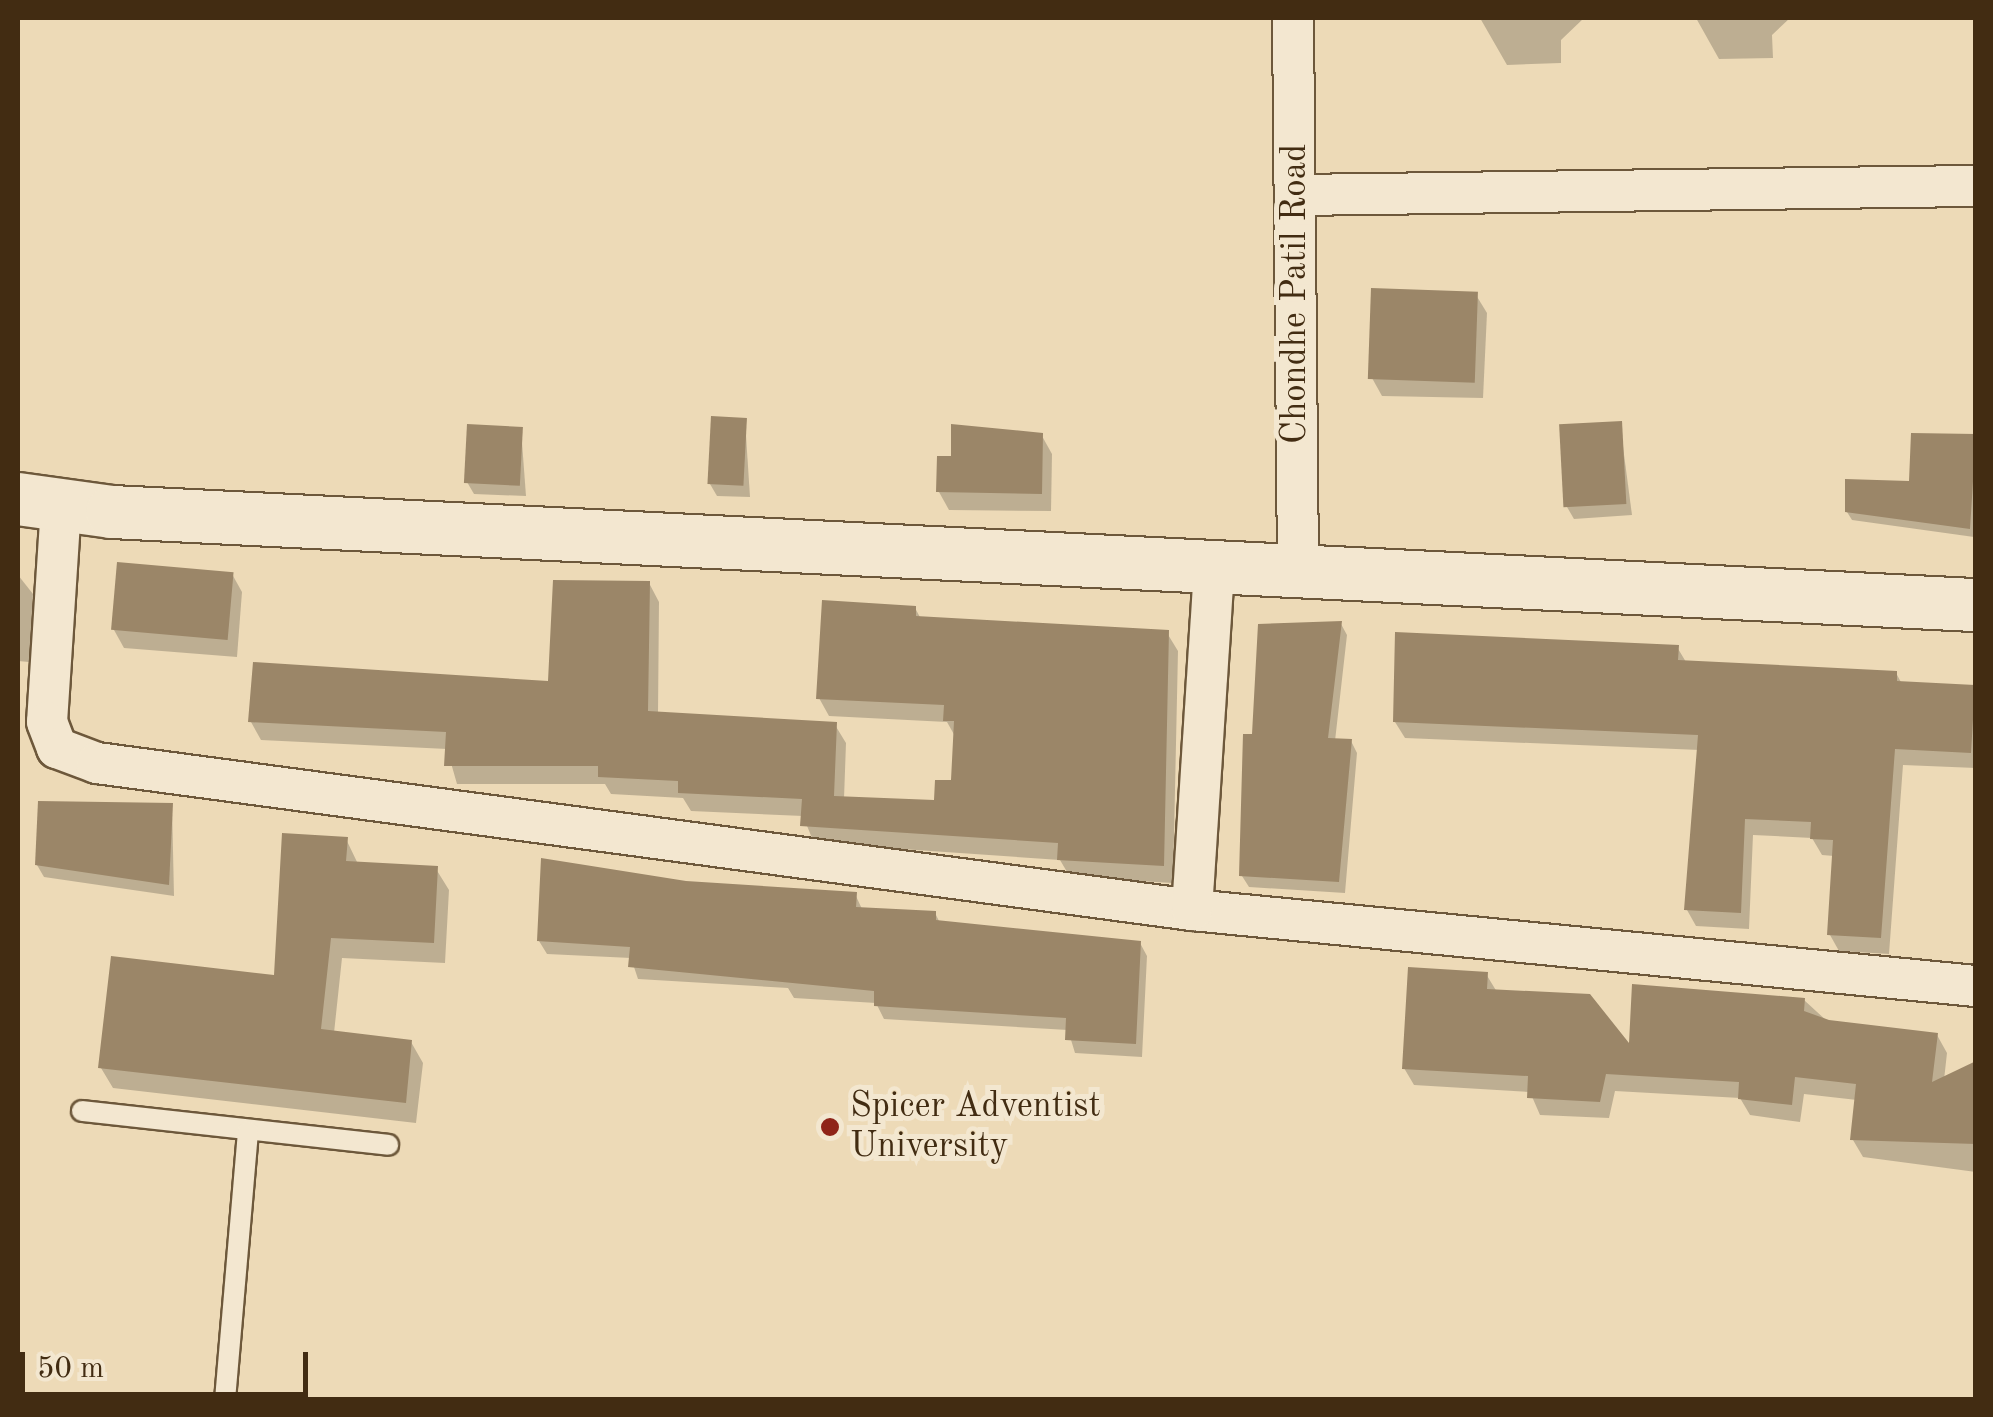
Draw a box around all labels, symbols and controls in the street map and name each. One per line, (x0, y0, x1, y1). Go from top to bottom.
street label: Chondhe Patil Road (1275, 144, 1317, 444)
place label: Spicer Adventist University (850, 1086, 1101, 1168)
marker: Spicer Adventist University (819, 1116, 841, 1138)
scale bar (25, 1332, 312, 1394)
text: 50 m (37, 1354, 104, 1384)

